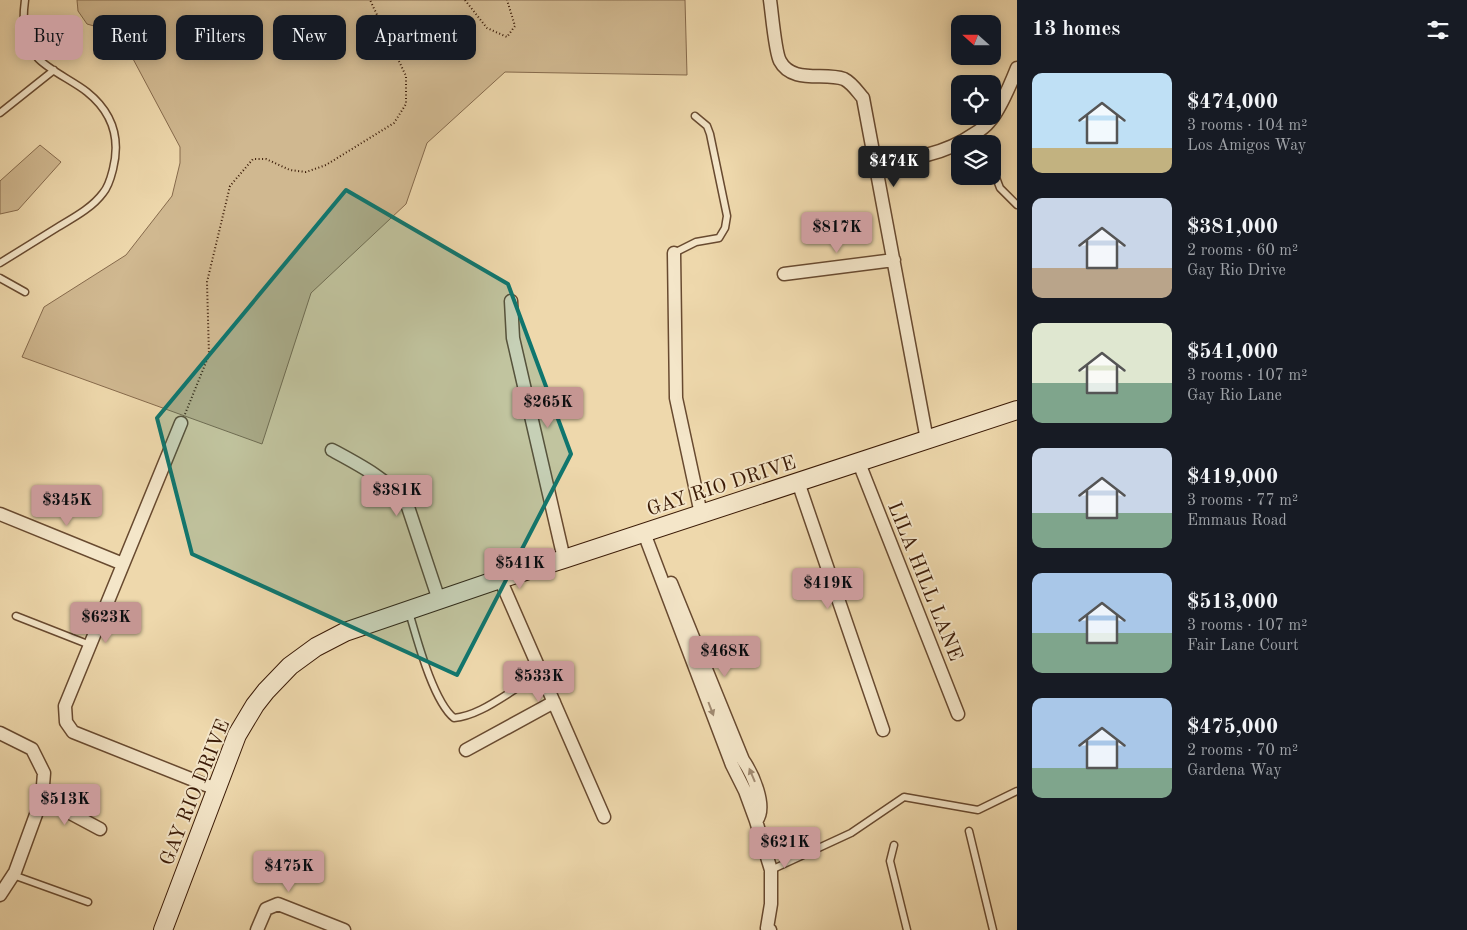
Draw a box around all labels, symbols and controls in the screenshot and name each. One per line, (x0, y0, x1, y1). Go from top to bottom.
chip: Buy (15, 15, 83, 60)
chip: Rent (93, 15, 166, 60)
chip: Filters (176, 15, 263, 60)
chip: New (273, 15, 346, 60)
chip: Apartment (356, 15, 476, 60)
north arrow (951, 15, 1001, 65)
map controls (951, 15, 1001, 185)
icon: filters (1424, 16, 1452, 44)
text: 13 homes (1032, 19, 1120, 40)
button: locate (951, 75, 1001, 125)
text: $474,000 (1187, 92, 1278, 113)
icon: home (1072, 93, 1132, 153)
text: 3 rooms · 104 m² (1187, 118, 1307, 134)
button: layers (951, 135, 1001, 185)
text: Los Amigos Way (1187, 138, 1306, 154)
pin: $474K (859, 146, 929, 188)
text: $474K (869, 154, 919, 170)
pin: $817K (802, 212, 872, 254)
text: $381,000 (1187, 217, 1278, 238)
icon: home (1072, 218, 1132, 278)
text: $817K (812, 220, 862, 236)
text: 2 rooms · 60 m² (1187, 243, 1298, 259)
text: Gay Rio Drive (1187, 263, 1286, 279)
text: $541,000 (1187, 342, 1278, 363)
icon: home (1072, 343, 1132, 403)
text: 3 rooms · 107 m² (1187, 368, 1307, 384)
pin: $265K (513, 386, 583, 429)
text: Gay Rio Lane (1187, 388, 1282, 404)
text: $265K (523, 395, 573, 411)
street label: GAY RIO DRIVE (645, 453, 799, 520)
text: $419,000 (1187, 467, 1278, 488)
icon: home (1072, 468, 1132, 528)
pin: $381K (362, 474, 432, 517)
text: $381K (372, 483, 422, 499)
pin: $345K (32, 484, 102, 527)
text: $345K (42, 493, 92, 509)
text: 3 rooms · 77 m² (1187, 493, 1298, 509)
street label: LILA HILL LANE (883, 499, 965, 664)
text: Emmaus Road (1187, 513, 1287, 529)
pin: $541K (485, 548, 555, 590)
text: $541K (495, 556, 545, 572)
pin: $419K (793, 568, 863, 610)
text: $419K (803, 576, 853, 592)
text: $513,000 (1187, 592, 1278, 613)
icon: home (1072, 593, 1132, 653)
pin: $623K (71, 602, 141, 644)
text: $623K (81, 610, 131, 626)
text: 3 rooms · 107 m² (1187, 618, 1307, 634)
pin: $468K (690, 636, 760, 678)
text: Fair Lane Court (1187, 638, 1299, 654)
text: $468K (700, 644, 750, 660)
pin: $533K (504, 660, 574, 703)
text: $533K (514, 669, 564, 685)
one-way arrow (707, 702, 715, 717)
street label: GAY RIO DRIVE (157, 717, 234, 869)
text: $475,000 (1187, 717, 1278, 738)
icon: home (1072, 718, 1132, 778)
text: 2 rooms · 70 m² (1187, 743, 1298, 759)
text: Gardena Way (1187, 763, 1282, 779)
one-way arrow (747, 768, 755, 782)
pin: $513K (30, 784, 100, 826)
text: $513K (40, 792, 90, 808)
pin: $621K (750, 826, 820, 869)
text: $621K (760, 835, 810, 851)
pin: $475K (254, 850, 324, 893)
text: $475K (264, 859, 314, 875)

